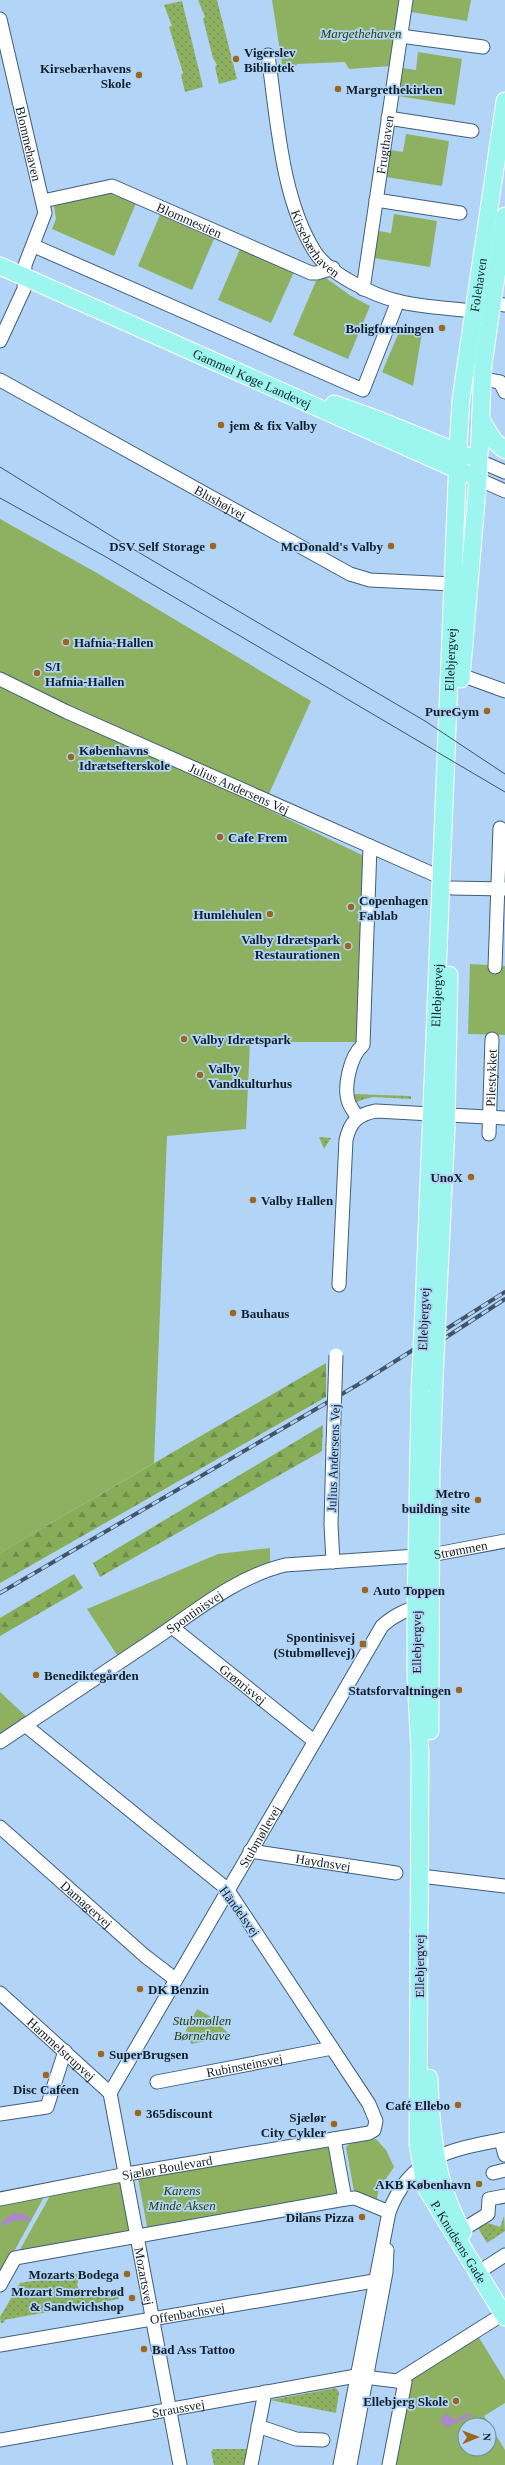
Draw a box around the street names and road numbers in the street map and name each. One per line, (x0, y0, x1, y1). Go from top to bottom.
street label: Blommehaven (13, 105, 44, 183)
street label: Frugthaven (373, 114, 397, 175)
street label: Blommestien (154, 199, 224, 241)
street label: Kirsebærhaven (288, 208, 343, 281)
street label: Folehaven (467, 257, 490, 313)
street label: Gammel Køge Landevej (190, 346, 313, 412)
street label: Blushøjvej (192, 482, 248, 523)
street label: Ellebjergvej (442, 628, 459, 692)
street label: Julius Andersens Vej (186, 760, 292, 817)
street label: Ellebjergvej (428, 963, 446, 1027)
street label: Pilestykket (483, 1049, 500, 1107)
street label: Ellebjergvej (415, 1287, 432, 1351)
street label: Julius Andersens Vej (324, 1404, 343, 1512)
street label: Strømmen (433, 1537, 489, 1562)
street label: Spontinisvej (163, 1587, 225, 1637)
street label: Ellebjergvej (409, 1610, 424, 1674)
street label: Grønrisvej (216, 1661, 269, 1708)
street label: Stubmøllevej (236, 1803, 284, 1870)
street label: Haydnsvej (294, 1851, 352, 1874)
street label: Damagervej (58, 1878, 115, 1931)
street label: Händelsvej (216, 1883, 263, 1939)
street label: Ellebjergvej (412, 1934, 427, 1998)
street label: Hammelstrupvej (24, 2014, 98, 2084)
street label: Rubinsteinsvej (205, 2051, 284, 2080)
street label: Sjælør Boulevard (121, 2153, 214, 2183)
street label: P. Knudsens Gade (428, 2198, 490, 2286)
street label: Mozartsvej (131, 2246, 157, 2306)
street label: Offenbachsvej (149, 2300, 226, 2327)
street label: Straussvej (151, 2396, 206, 2421)

